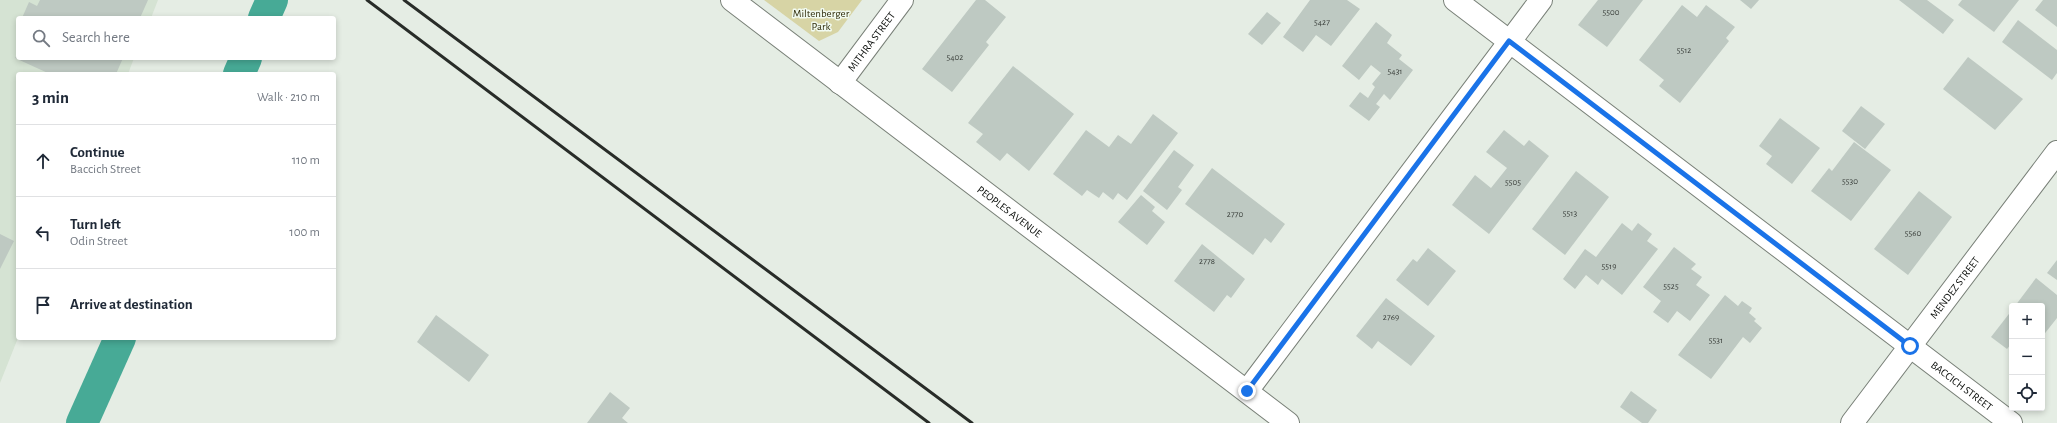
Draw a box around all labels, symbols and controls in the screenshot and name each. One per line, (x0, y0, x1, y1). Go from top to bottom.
park label: Miltenberger Park (793, 8, 850, 32)
house number: 5500 (1602, 8, 1620, 17)
street label: MITHRA STREET (845, 9, 897, 73)
search box (16, 16, 336, 60)
house number: 5427 (1314, 18, 1330, 27)
icon: search (30, 27, 52, 49)
text: Search here (62, 30, 130, 45)
house number: 5512 (1677, 46, 1691, 55)
house number: 5402 (947, 53, 963, 62)
house number: 5431 (1388, 67, 1402, 76)
text: 3 min (32, 89, 69, 106)
text: Walk · 210 m (257, 91, 320, 104)
text: Continue (70, 145, 125, 160)
icon: ahead (32, 150, 54, 172)
text: 110 m (292, 154, 320, 167)
text: Baccich Street (70, 163, 141, 176)
house number: 5530 (1842, 177, 1858, 186)
house number: 5505 (1505, 178, 1521, 187)
street label: PEOPLES AVENUE (975, 183, 1045, 240)
house number: 5513 (1563, 209, 1577, 218)
house number: 2770 (1227, 210, 1243, 219)
text: Turn left (70, 217, 121, 232)
icon: left (32, 222, 54, 244)
text: 100 m (289, 226, 320, 239)
house number: 5560 (1905, 229, 1921, 238)
text: Odin Street (70, 235, 128, 248)
street label: MENDEZ STREET (1928, 254, 1982, 320)
house number: 2778 (1199, 257, 1215, 266)
house number: 5519 (1602, 262, 1616, 271)
house number: 5525 (1663, 282, 1679, 291)
icon: arrive (32, 294, 54, 316)
text: Arrive at destination (70, 297, 193, 312)
map controls (2009, 303, 2045, 411)
button: + (2009, 303, 2045, 339)
house number: 2769 (1383, 313, 1399, 322)
house number: 5531 (1709, 336, 1723, 345)
route start (1901, 337, 1919, 355)
button: − (2009, 339, 2045, 375)
street label: BACCICH STREET (1929, 359, 1995, 413)
button: locate (2009, 375, 2045, 411)
route end (1238, 382, 1256, 400)

